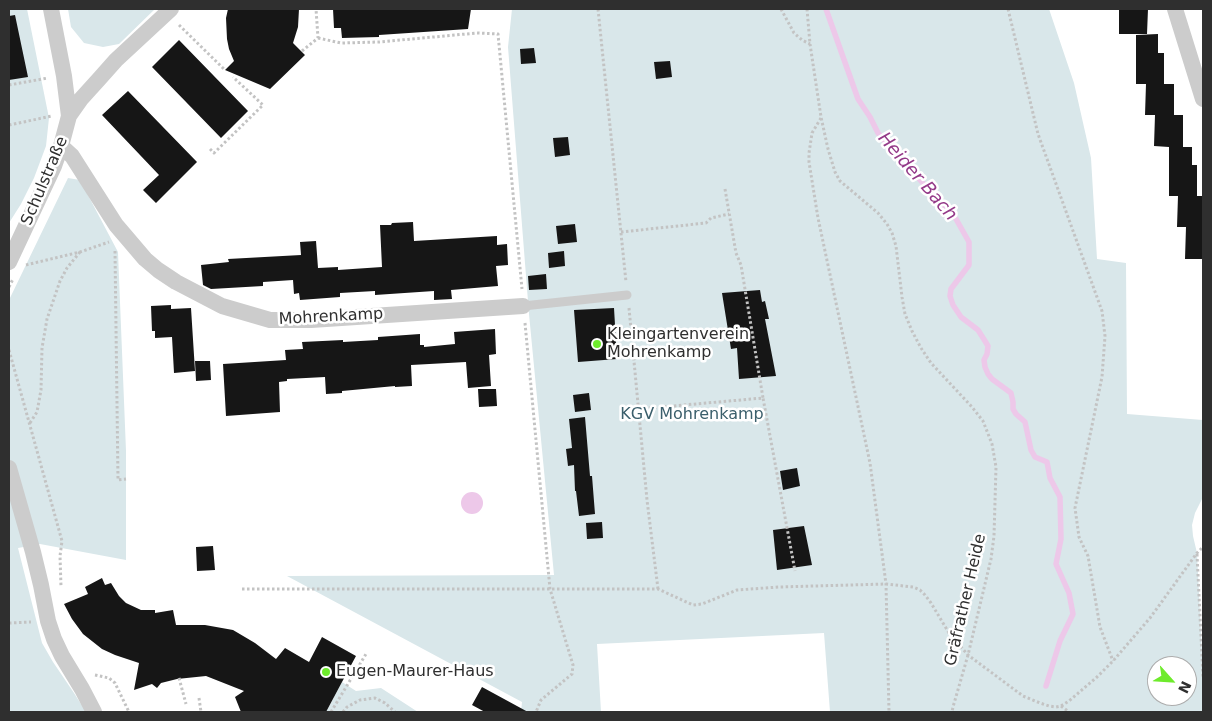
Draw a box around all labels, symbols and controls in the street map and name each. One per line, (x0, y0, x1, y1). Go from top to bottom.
water label: Heider Bach (873, 128, 961, 226)
street label: Schulstraße (18, 134, 72, 228)
street label: Mohrenkamp (278, 305, 384, 329)
place label: Kleingartenverein Mohrenkamp (607, 325, 749, 363)
marker: Kleingartenverein Mohrenkamp (591, 338, 603, 350)
park label: KGV Mohrenkamp (620, 405, 764, 425)
street label: Gräfrather Heide (941, 532, 991, 668)
north arrow (1147, 656, 1197, 706)
place label: Eugen-Maurer-Haus (336, 662, 494, 682)
marker: Eugen-Maurer-Haus (320, 666, 332, 678)
text: N (1175, 678, 1194, 696)

